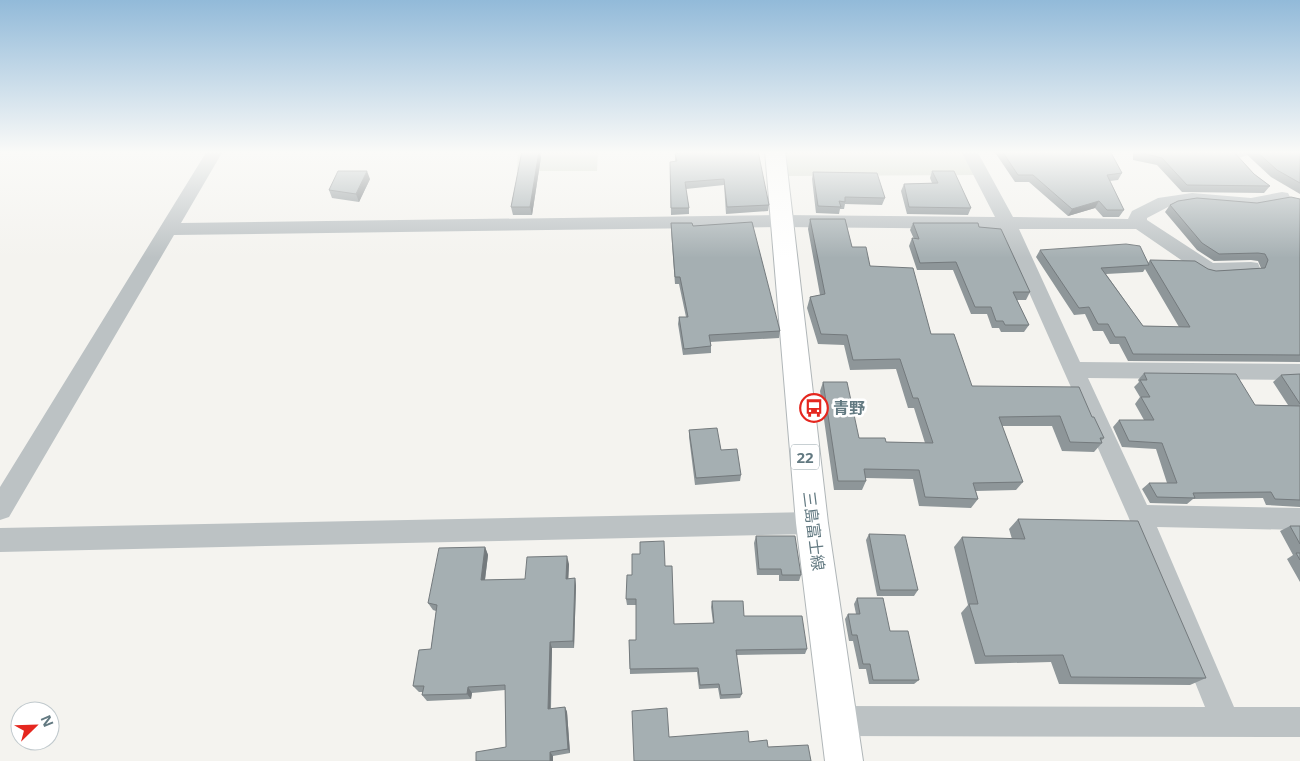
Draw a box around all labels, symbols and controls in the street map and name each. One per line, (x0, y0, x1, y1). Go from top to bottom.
bus stop icon: 青野 (799, 393, 829, 423)
place label: 青野 (833, 397, 865, 419)
road number: 22 (791, 444, 819, 470)
street label: 三島富士線 (798, 490, 830, 572)
north arrow (10, 701, 60, 751)
text: N (36, 712, 58, 730)

